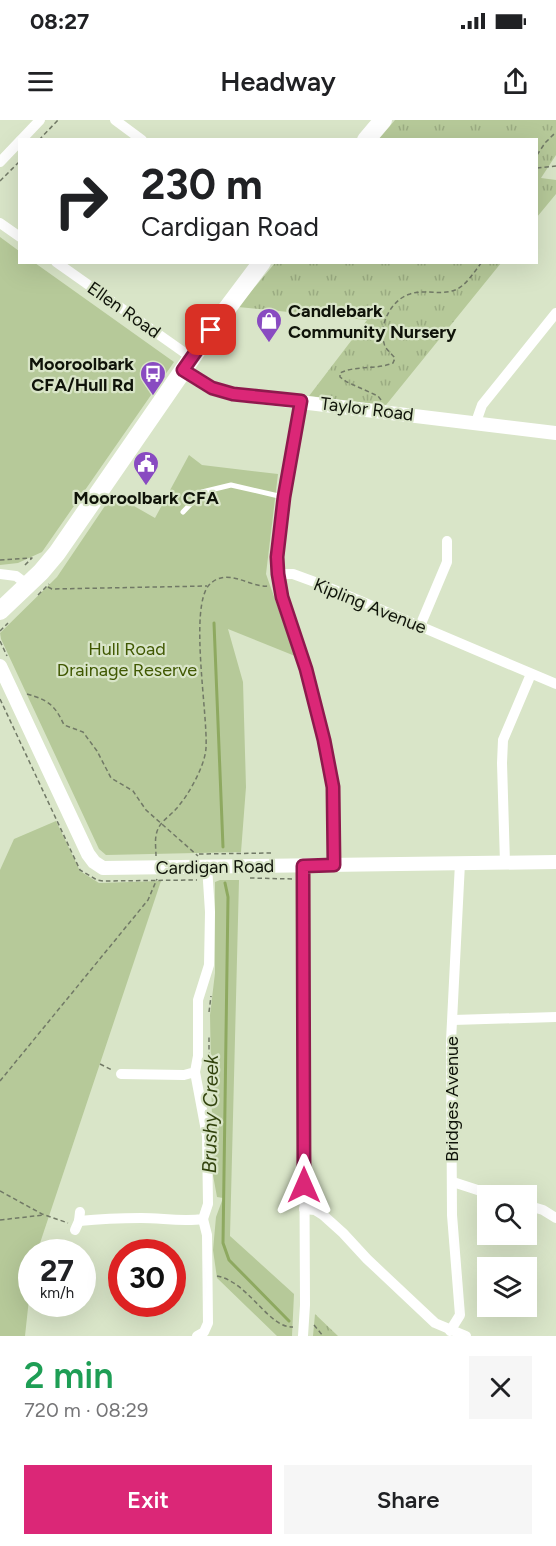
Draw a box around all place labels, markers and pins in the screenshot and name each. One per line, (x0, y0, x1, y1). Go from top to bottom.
place label: Candlebark Community Nursery (288, 300, 457, 343)
pin (185, 304, 236, 355)
shop icon: Candlebark Community Nursery (254, 306, 284, 344)
place label: Mooroolbark CFA/Hull Rd (29, 353, 134, 396)
bus stop icon: Mooroolbark CFA/Hull Rd (138, 359, 168, 397)
public building icon: Mooroolbark CFA (131, 449, 161, 487)
place label: Mooroolbark CFA (73, 487, 219, 509)

